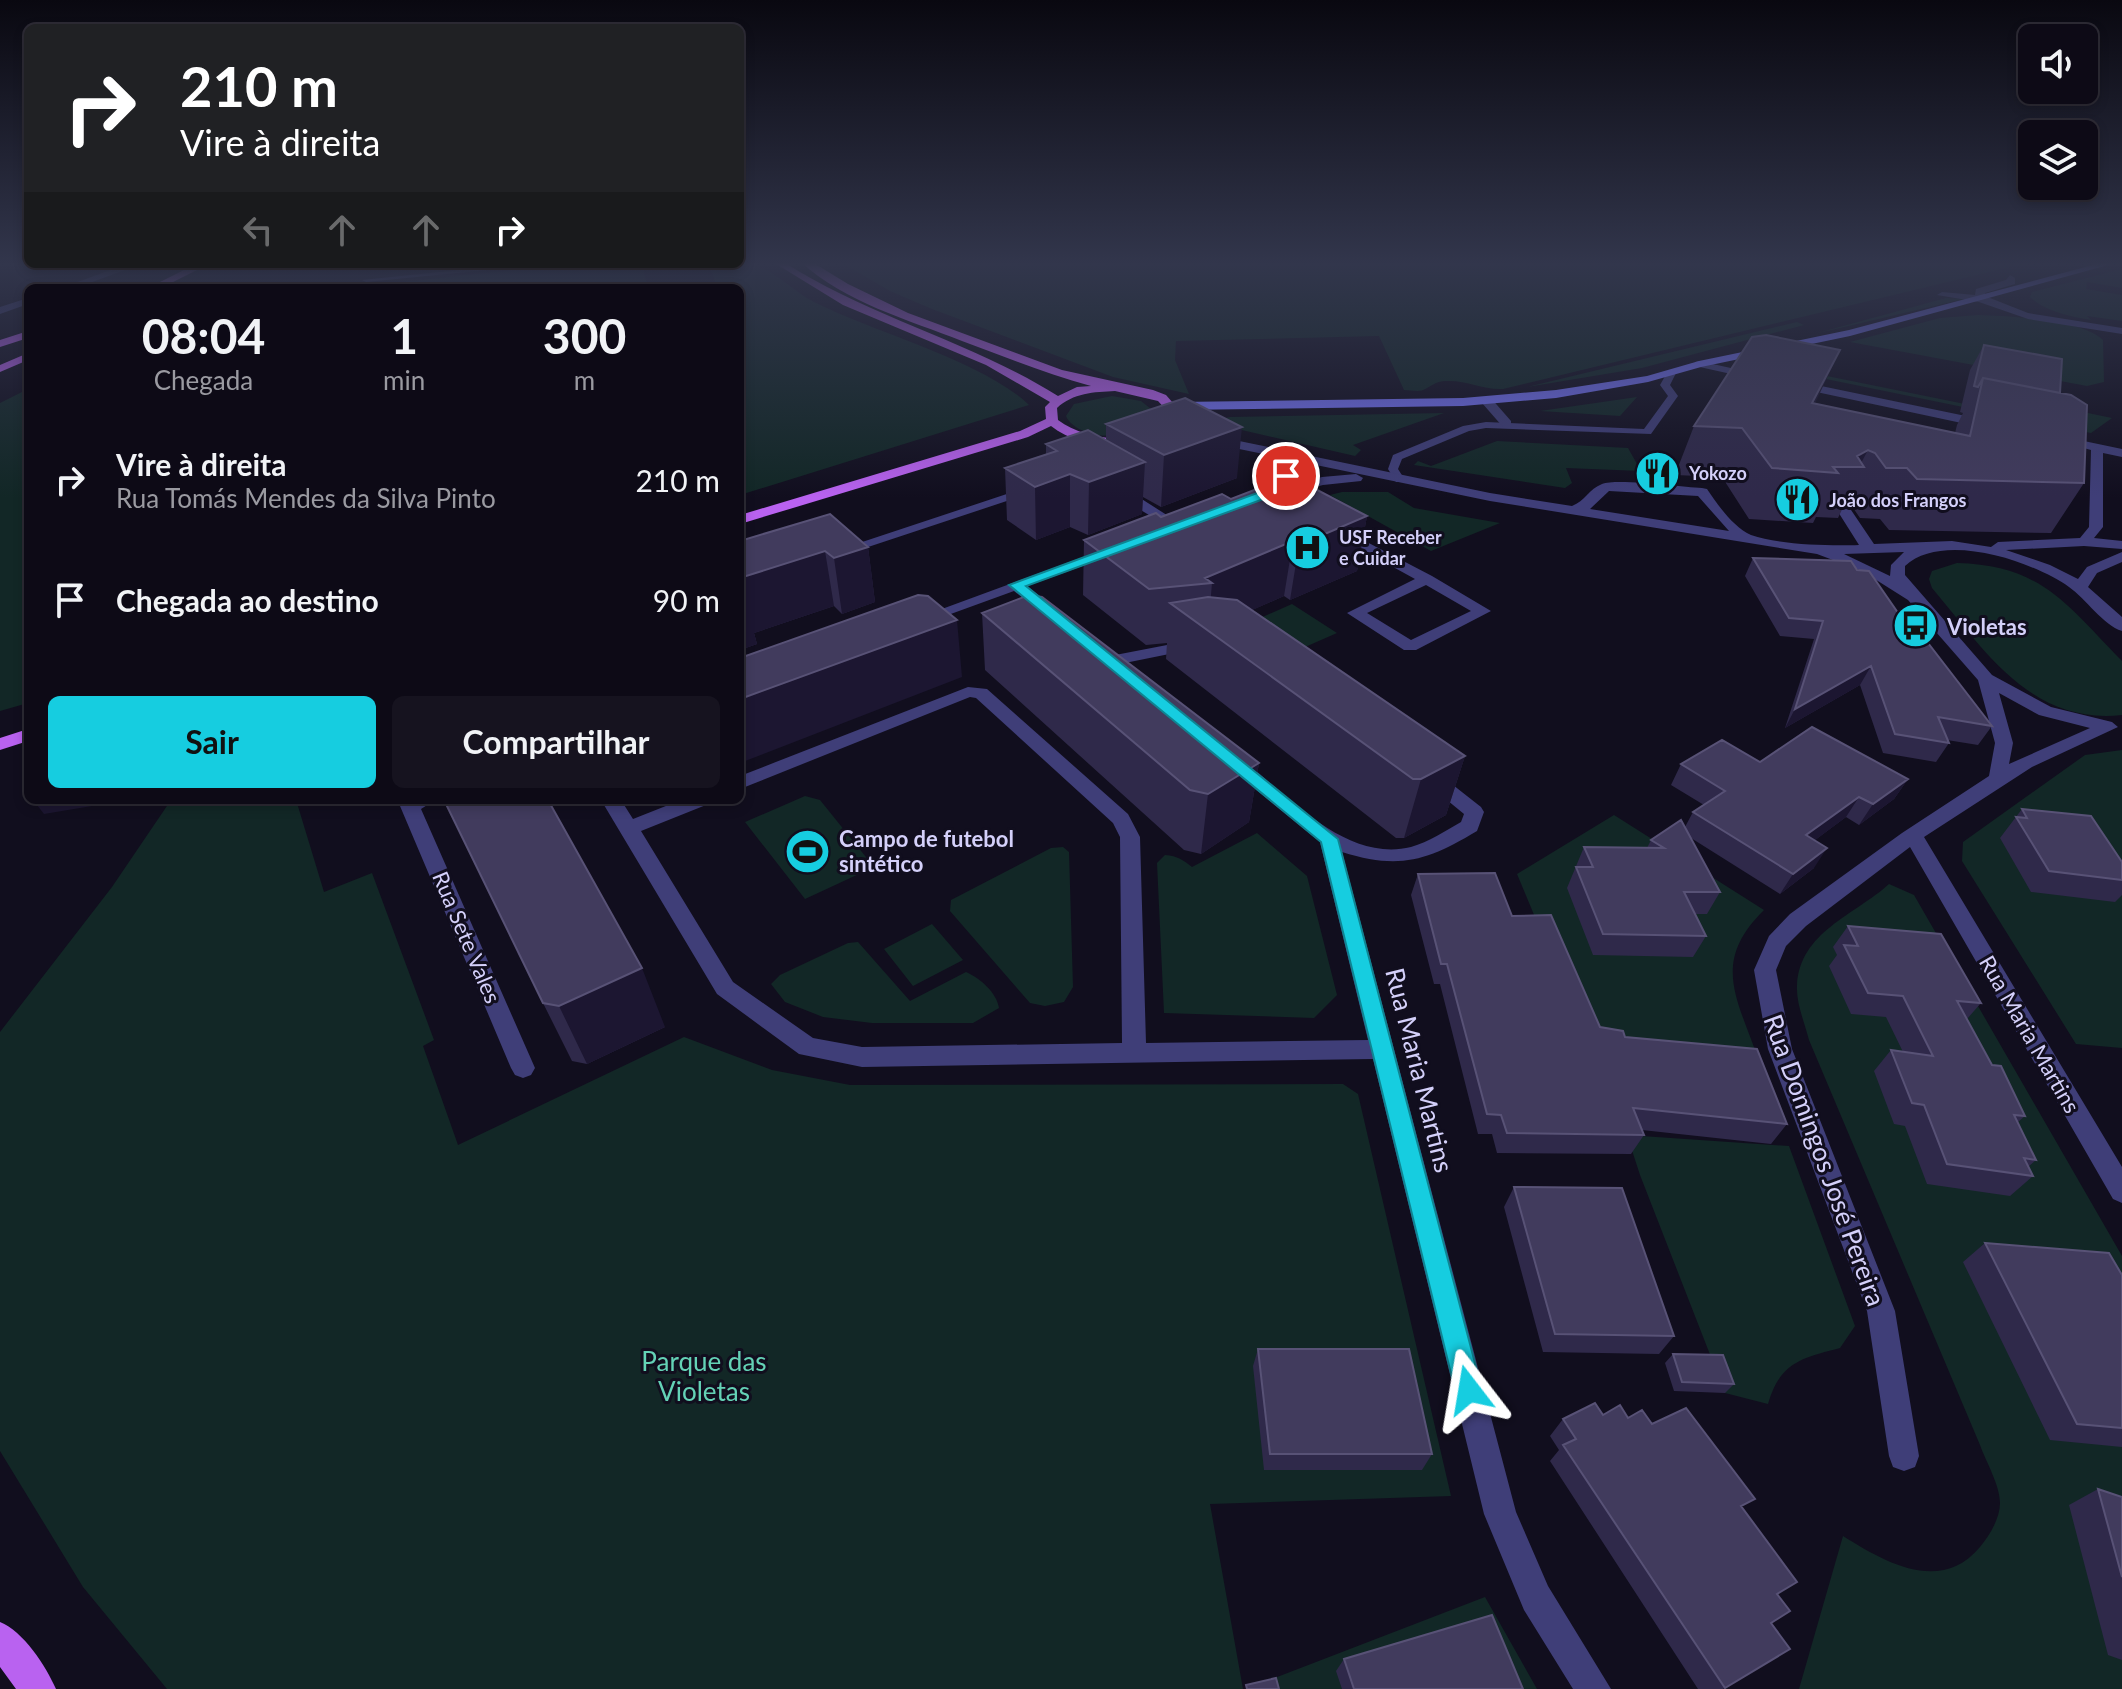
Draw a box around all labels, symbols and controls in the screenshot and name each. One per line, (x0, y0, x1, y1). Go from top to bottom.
map controls (2018, 24, 2098, 200)
button: sound (2018, 24, 2098, 104)
text: 210 m (180, 52, 338, 119)
icon: right (48, 56, 152, 160)
text: Vire à direita (180, 120, 380, 164)
button: layers (2018, 120, 2098, 200)
icon: left (236, 208, 280, 252)
icon: ahead (320, 208, 364, 252)
icon: ahead (404, 208, 448, 252)
icon: right (488, 208, 532, 252)
text: 08:04 (142, 307, 265, 364)
text: 1 (390, 307, 418, 364)
text: 300 (543, 307, 626, 364)
text: Chegada (154, 364, 253, 396)
text: min (383, 364, 425, 396)
text: m (574, 364, 595, 396)
pin (1252, 442, 1320, 510)
text: Vire à direita (116, 446, 286, 482)
restaurant icon: Yokozo (1634, 449, 1682, 497)
icon: arrive (1264, 454, 1308, 498)
icon: right (48, 458, 92, 502)
text: 210 m (635, 462, 720, 498)
place label: Yokozo (1688, 462, 1747, 484)
restaurant icon: João dos Frangos (1774, 476, 1822, 524)
text: Rua Tomás Mendes da Silva Pinto (116, 482, 496, 514)
place label: João dos Frangos (1829, 489, 1966, 511)
hospital icon: USF Receber e Cuidar (1284, 523, 1332, 571)
place label: USF Receber e Cuidar (1339, 526, 1442, 569)
icon: arrive (48, 578, 92, 622)
text: Chegada ao destino (116, 582, 379, 618)
text: 90 m (653, 582, 720, 618)
bus stop icon: Violetas (1892, 602, 1940, 650)
place label: Violetas (1946, 613, 2027, 640)
button: Sair (48, 696, 376, 788)
button: Compartilhar (392, 696, 720, 788)
place label: Campo de futebol sintético (839, 825, 1014, 877)
sports icon: Campo de futebol sintético (784, 827, 832, 875)
street label: Rua Sete Vales (427, 867, 507, 1007)
street label: Rua Maria Martins (1974, 950, 2086, 1118)
street label: Rua Maria Martins (1379, 964, 1461, 1176)
street label: Rua Domingos José Pereira (1757, 1010, 1893, 1310)
park label: Parque das Violetas (641, 1345, 767, 1407)
position arrow (1427, 1348, 1511, 1432)

